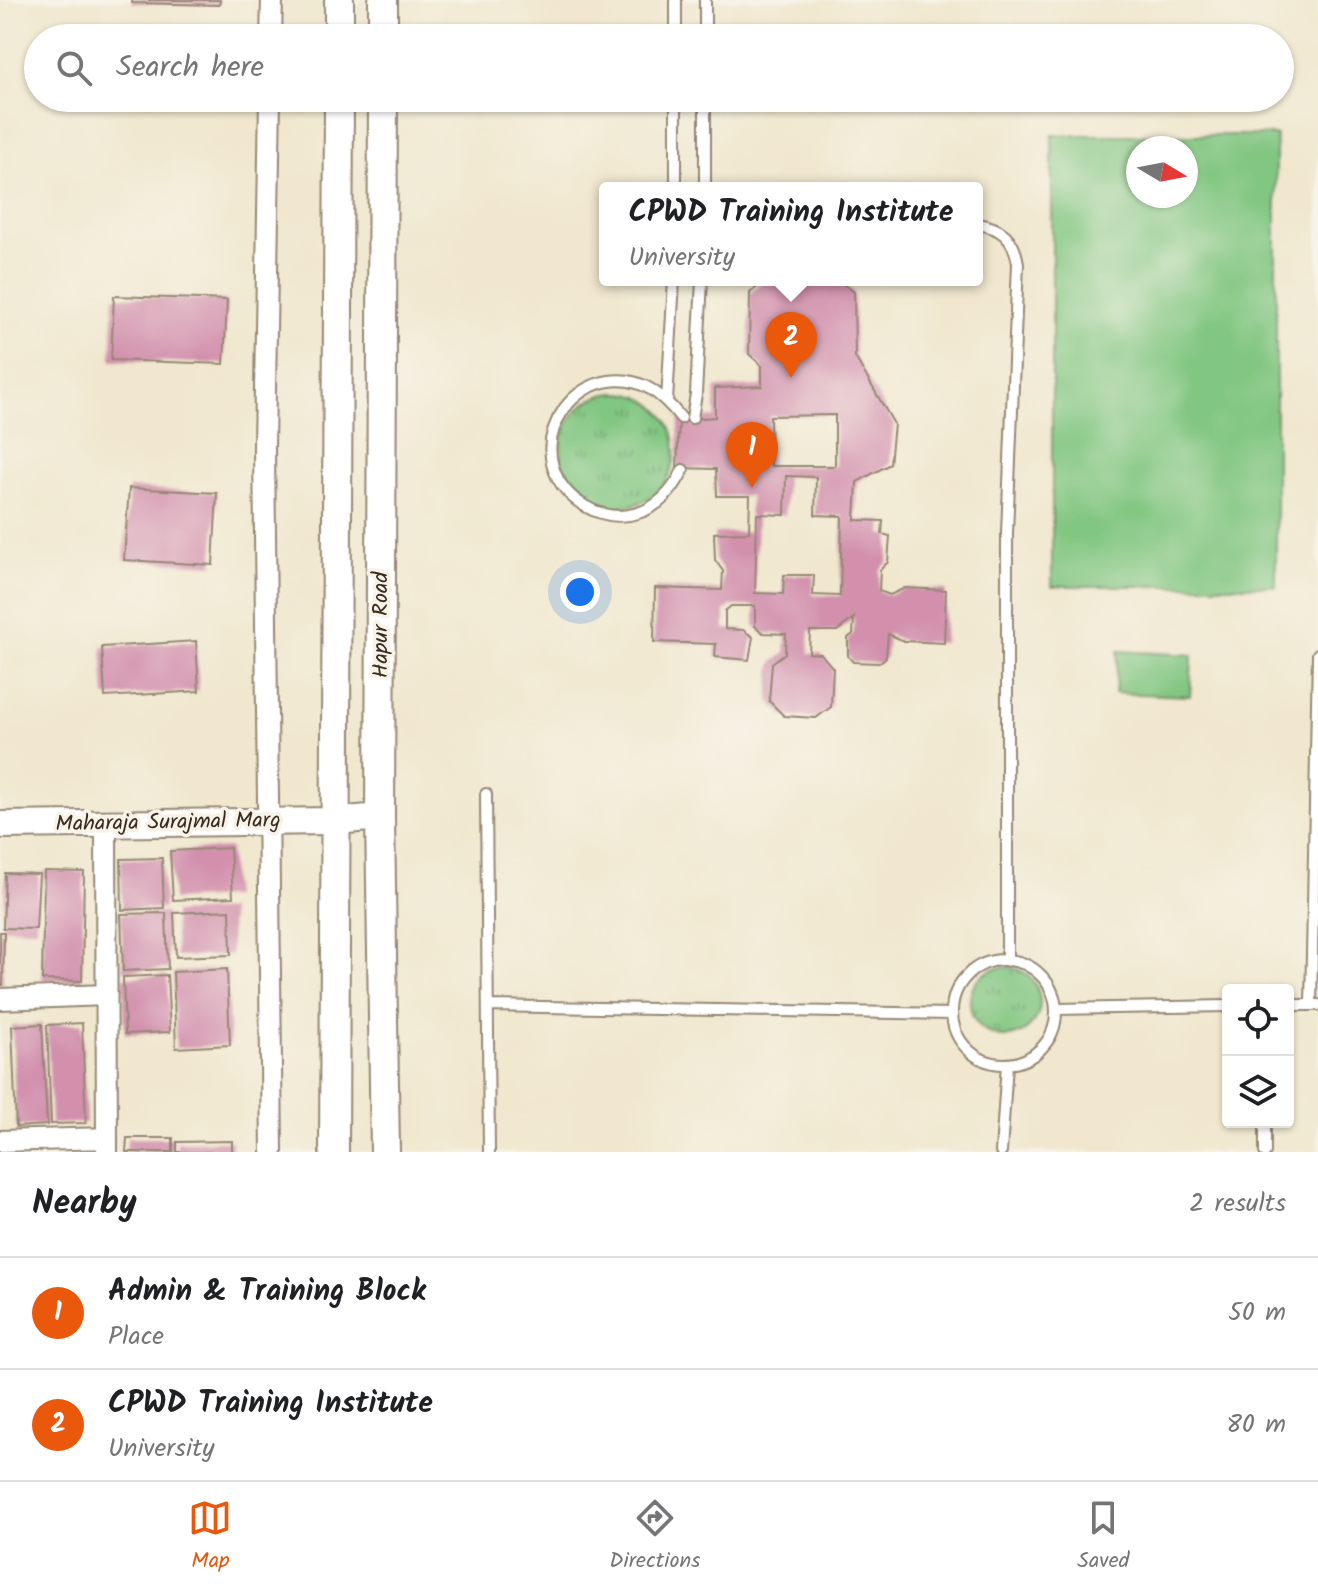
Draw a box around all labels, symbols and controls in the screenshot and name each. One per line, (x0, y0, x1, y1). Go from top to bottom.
search box (24, 24, 1294, 112)
text: Search here (116, 44, 264, 92)
icon: search (52, 46, 96, 90)
north arrow (1126, 136, 1198, 208)
popup (599, 182, 983, 286)
text: CPWD Training Institute (629, 189, 953, 237)
text: University (629, 237, 735, 279)
pin: 2 (765, 312, 817, 378)
pin: 1 (726, 422, 778, 488)
street label: Hapur Road (364, 571, 399, 678)
your location (560, 572, 600, 612)
street label: Maharaja Surajmal Marg (55, 804, 281, 842)
map controls (1222, 984, 1294, 1128)
button: locate (1222, 984, 1294, 1056)
button: layers (1222, 1056, 1294, 1128)
text: Nearby (32, 1177, 137, 1231)
text: 2 results (1189, 1183, 1286, 1225)
text: Admin & Training Block (108, 1268, 426, 1316)
text: 1 (54, 1292, 62, 1334)
text: 50 m (1228, 1292, 1286, 1334)
text: Place (108, 1316, 164, 1358)
text: CPWD Training Institute (108, 1380, 433, 1428)
text: 2 (50, 1404, 66, 1446)
text: 80 m (1226, 1404, 1286, 1446)
text: University (108, 1428, 214, 1470)
tab: Map (188, 1496, 232, 1579)
tab: Directions (609, 1496, 701, 1579)
tab: Saved (1077, 1496, 1130, 1579)

